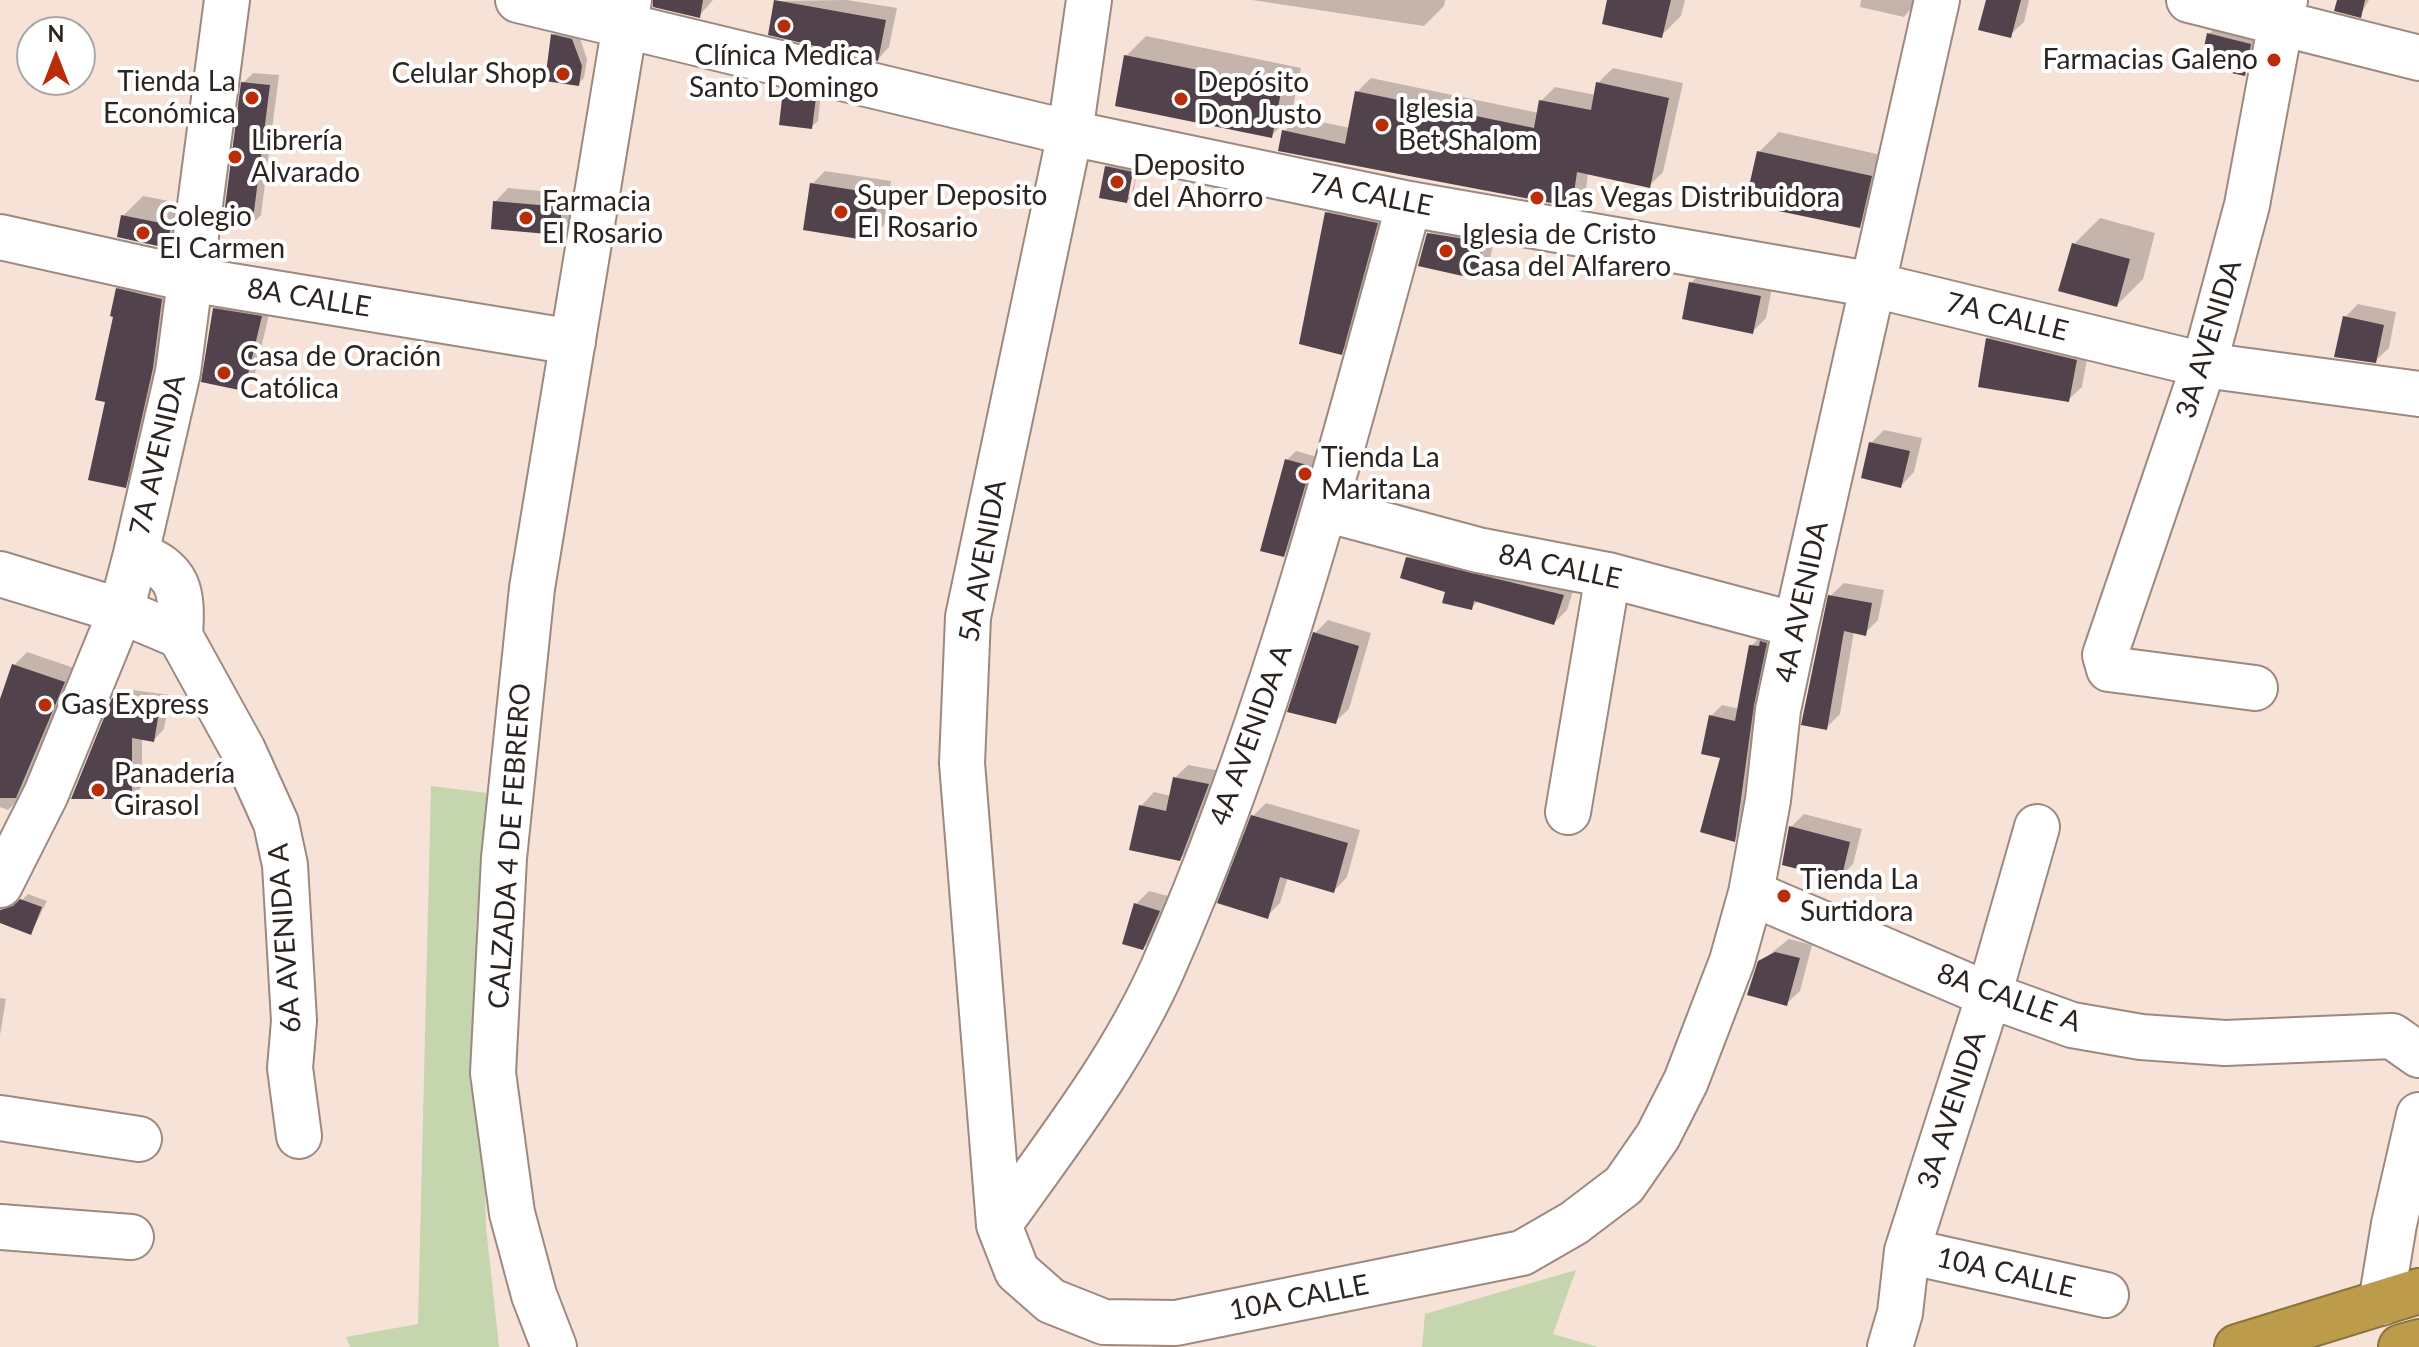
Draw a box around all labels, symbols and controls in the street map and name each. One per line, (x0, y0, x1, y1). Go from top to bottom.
north arrow (16, 16, 96, 96)
marker: Clínica Medica Santo Domingo (775, 17, 793, 35)
text: N (48, 20, 64, 47)
place label: Clínica Medica Santo Domingo (689, 39, 879, 105)
place label: Farmacias Galeno (2043, 43, 2258, 77)
marker: Farmacias Galeno (2265, 51, 2283, 69)
place label: Celular Shop (392, 57, 547, 91)
place label: Tienda La Económica (103, 65, 236, 131)
marker: Celular Shop (554, 65, 572, 83)
place label: Depósito Don Justo (1197, 66, 1322, 132)
marker: Tienda La Económica (243, 89, 261, 107)
marker: Depósito Don Justo (1172, 90, 1190, 108)
place label: Iglesia Bet Shalom (1398, 92, 1538, 158)
marker: Iglesia Bet Shalom (1373, 116, 1391, 134)
place label: Librería Alvarado (251, 124, 360, 190)
marker: Librería Alvarado (226, 148, 244, 166)
place label: Deposito del Ahorro (1133, 149, 1263, 215)
street label: 7A CALLE (1306, 167, 1436, 223)
marker: Deposito del Ahorro (1108, 173, 1126, 191)
place label: Super Deposito El Rosario (857, 179, 1047, 245)
place label: Las Vegas Distribuidora (1553, 181, 1840, 215)
place label: Farmacia El Rosario (542, 185, 663, 251)
marker: Las Vegas Distribuidora (1528, 189, 1546, 207)
place label: Colegio El Carmen (159, 200, 285, 266)
marker: Super Deposito El Rosario (832, 203, 850, 221)
marker: Farmacia El Rosario (517, 209, 535, 227)
place label: Iglesia de Cristo Casa del Alfarero (1462, 218, 1671, 284)
marker: Colegio El Carmen (134, 224, 152, 242)
marker: Iglesia de Cristo Casa del Alfarero (1437, 242, 1455, 260)
street label: 3A AVENIDA (2169, 256, 2249, 422)
street label: 8A CALLE (245, 272, 373, 324)
street label: 7A CALLE (1942, 286, 2072, 348)
place label: Casa de Oración Católica (240, 340, 441, 406)
marker: Casa de Oración Católica (215, 364, 233, 382)
street label: 7A AVENIDA (123, 371, 193, 539)
place label: Tienda La Maritana (1321, 441, 1440, 507)
marker: Tienda La Maritana (1296, 465, 1314, 483)
street label: 5A AVENIDA (952, 477, 1014, 645)
street label: 4A AVENIDA (1769, 518, 1835, 686)
street label: 8A CALLE (1495, 538, 1625, 596)
street label: 4A AVENIDA A (1203, 640, 1299, 830)
street label: CALZADA 4 DE FEBRERO (482, 682, 538, 1010)
place label: Gas Express (61, 688, 209, 722)
marker: Gas Express (36, 696, 54, 714)
place label: Panadería Girasol (114, 757, 235, 823)
marker: Panadería Girasol (89, 781, 107, 799)
street label: 6A AVENIDA A (262, 842, 308, 1034)
place label: Tienda La Surtidora (1800, 863, 1919, 929)
marker: Tienda La Surtidora (1775, 887, 1793, 905)
street label: 8A CALLE A (1932, 956, 2086, 1040)
street label: 3A AVENIDA (1911, 1027, 1993, 1193)
street label: 10A CALLE (1933, 1241, 2079, 1305)
street label: 10A CALLE (1226, 1268, 1372, 1328)

